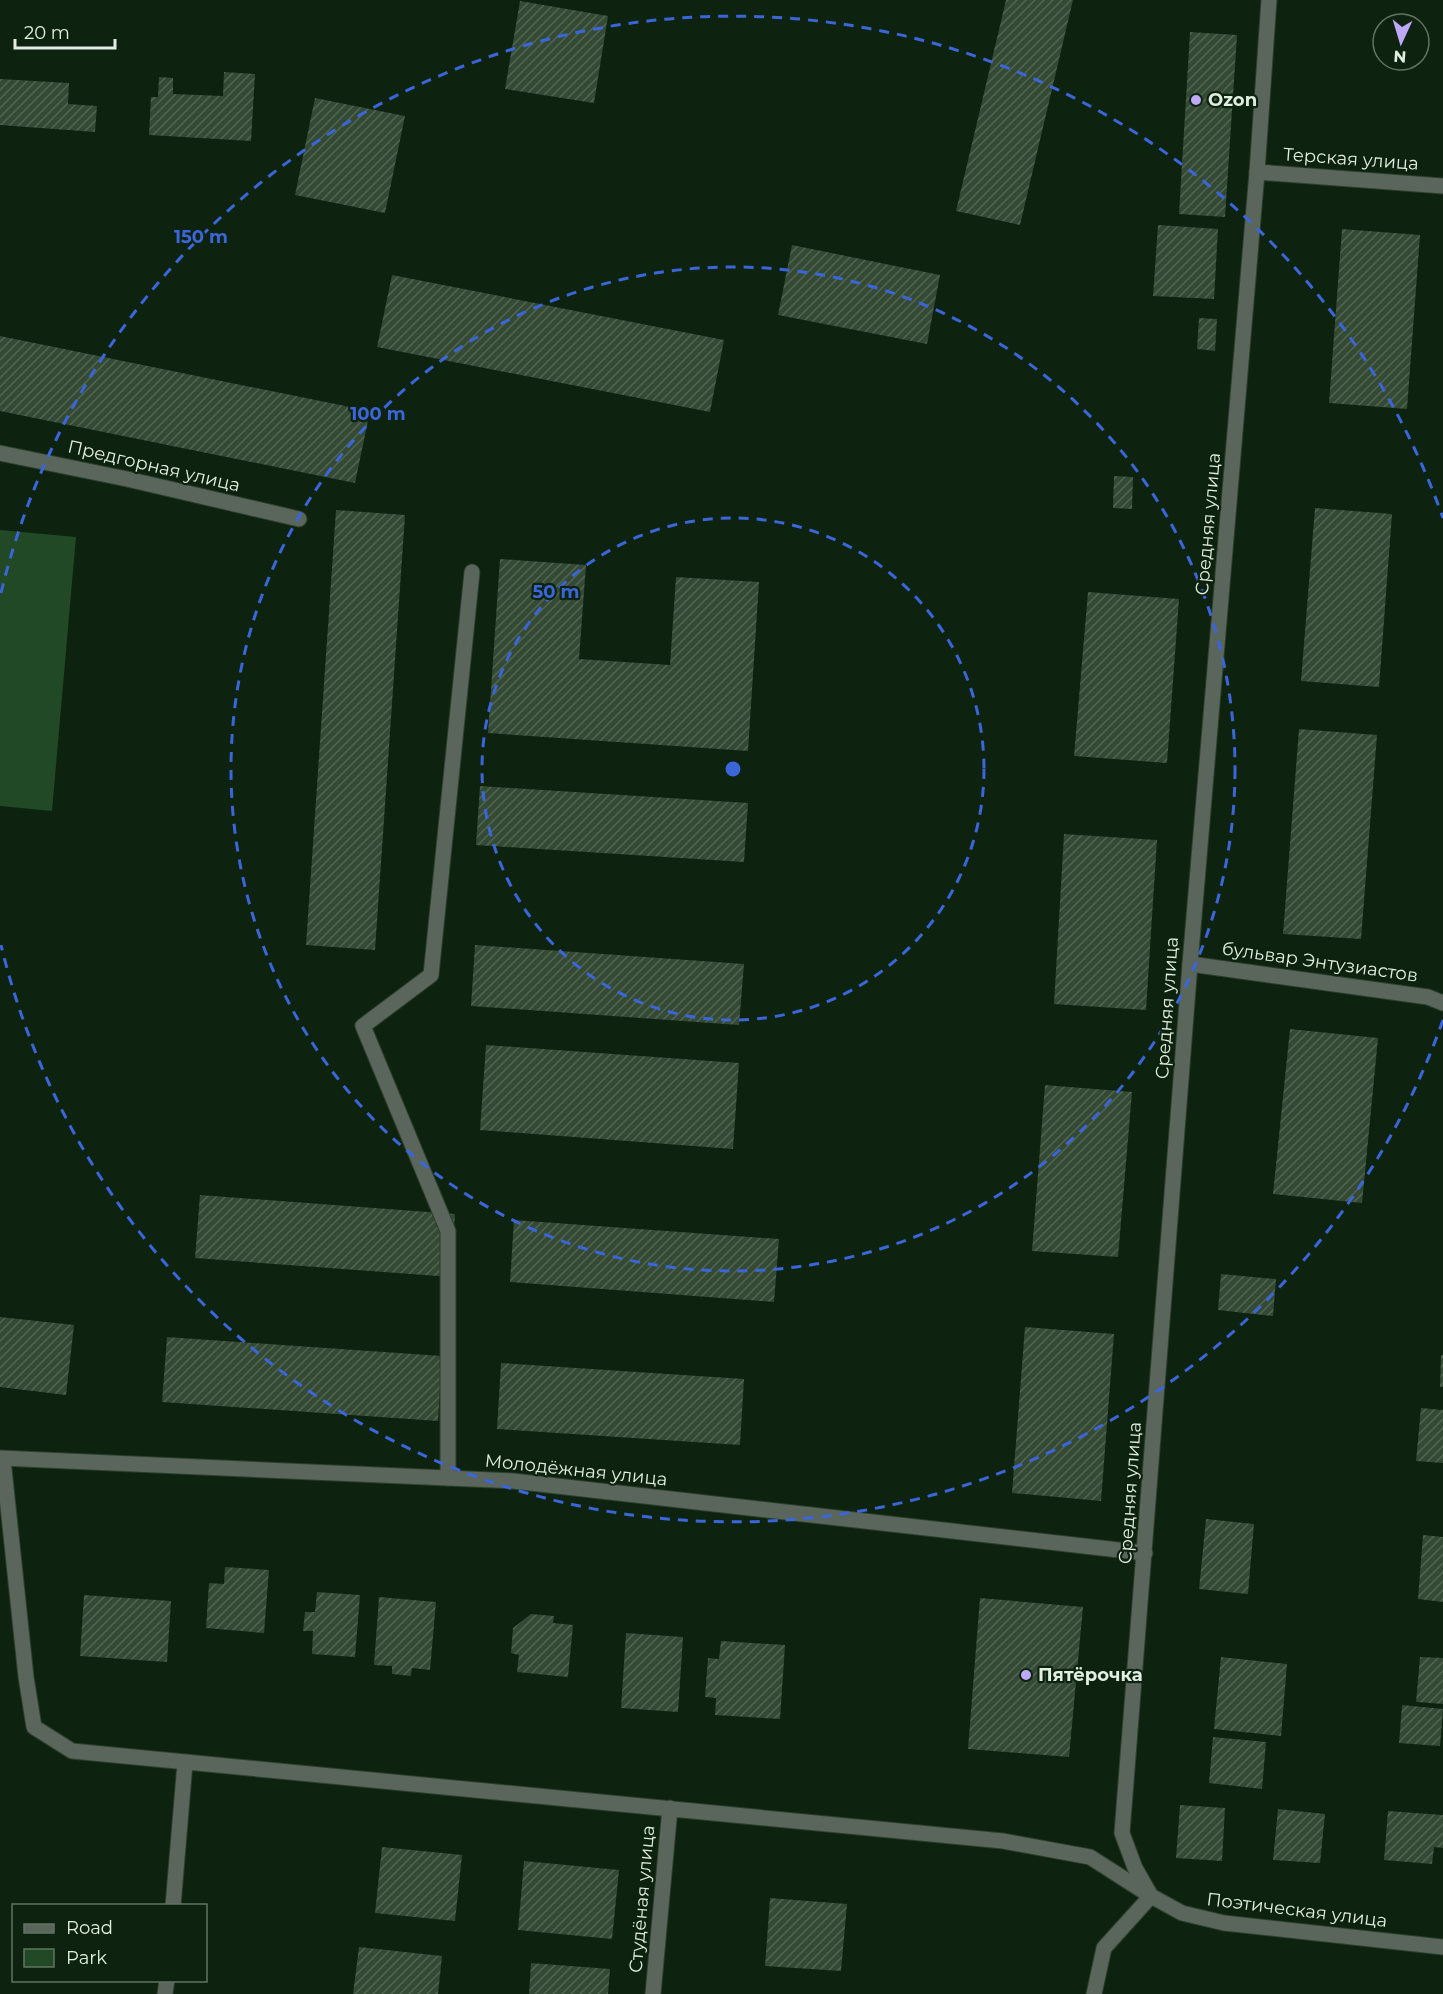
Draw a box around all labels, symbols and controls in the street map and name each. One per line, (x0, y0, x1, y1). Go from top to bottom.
scale bar (15, 12, 116, 50)
north arrow (1371, 12, 1431, 72)
text: 20 m (24, 22, 70, 44)
text: N (1393, 47, 1407, 66)
place label: Ozon (1208, 89, 1257, 111)
marker: Ozon (1189, 93, 1203, 107)
street label: Терская улица (1282, 143, 1420, 175)
text: 150 m (174, 226, 228, 248)
text: 100 m (350, 403, 406, 425)
street label: Предгорная улица (66, 435, 242, 497)
street label: Средняя улица (1191, 452, 1225, 596)
text: 50 m (533, 581, 579, 603)
centre of rings (723, 759, 743, 779)
street label: Средняя улица (1151, 936, 1183, 1080)
street label: бульвар Энтузиастов (1221, 937, 1419, 987)
street label: Средняя улица (1114, 1421, 1146, 1565)
street label: Молодёжная улица (484, 1449, 668, 1491)
place label: Пятёрочка (1038, 1664, 1143, 1686)
marker: Пятёрочка (1019, 1668, 1033, 1682)
street label: Студёная улица (625, 1824, 659, 1974)
street label: Поэтическая улица (1205, 1888, 1389, 1932)
legend (12, 1904, 207, 1982)
text: Road (66, 1917, 113, 1939)
text: Park (66, 1947, 107, 1969)

